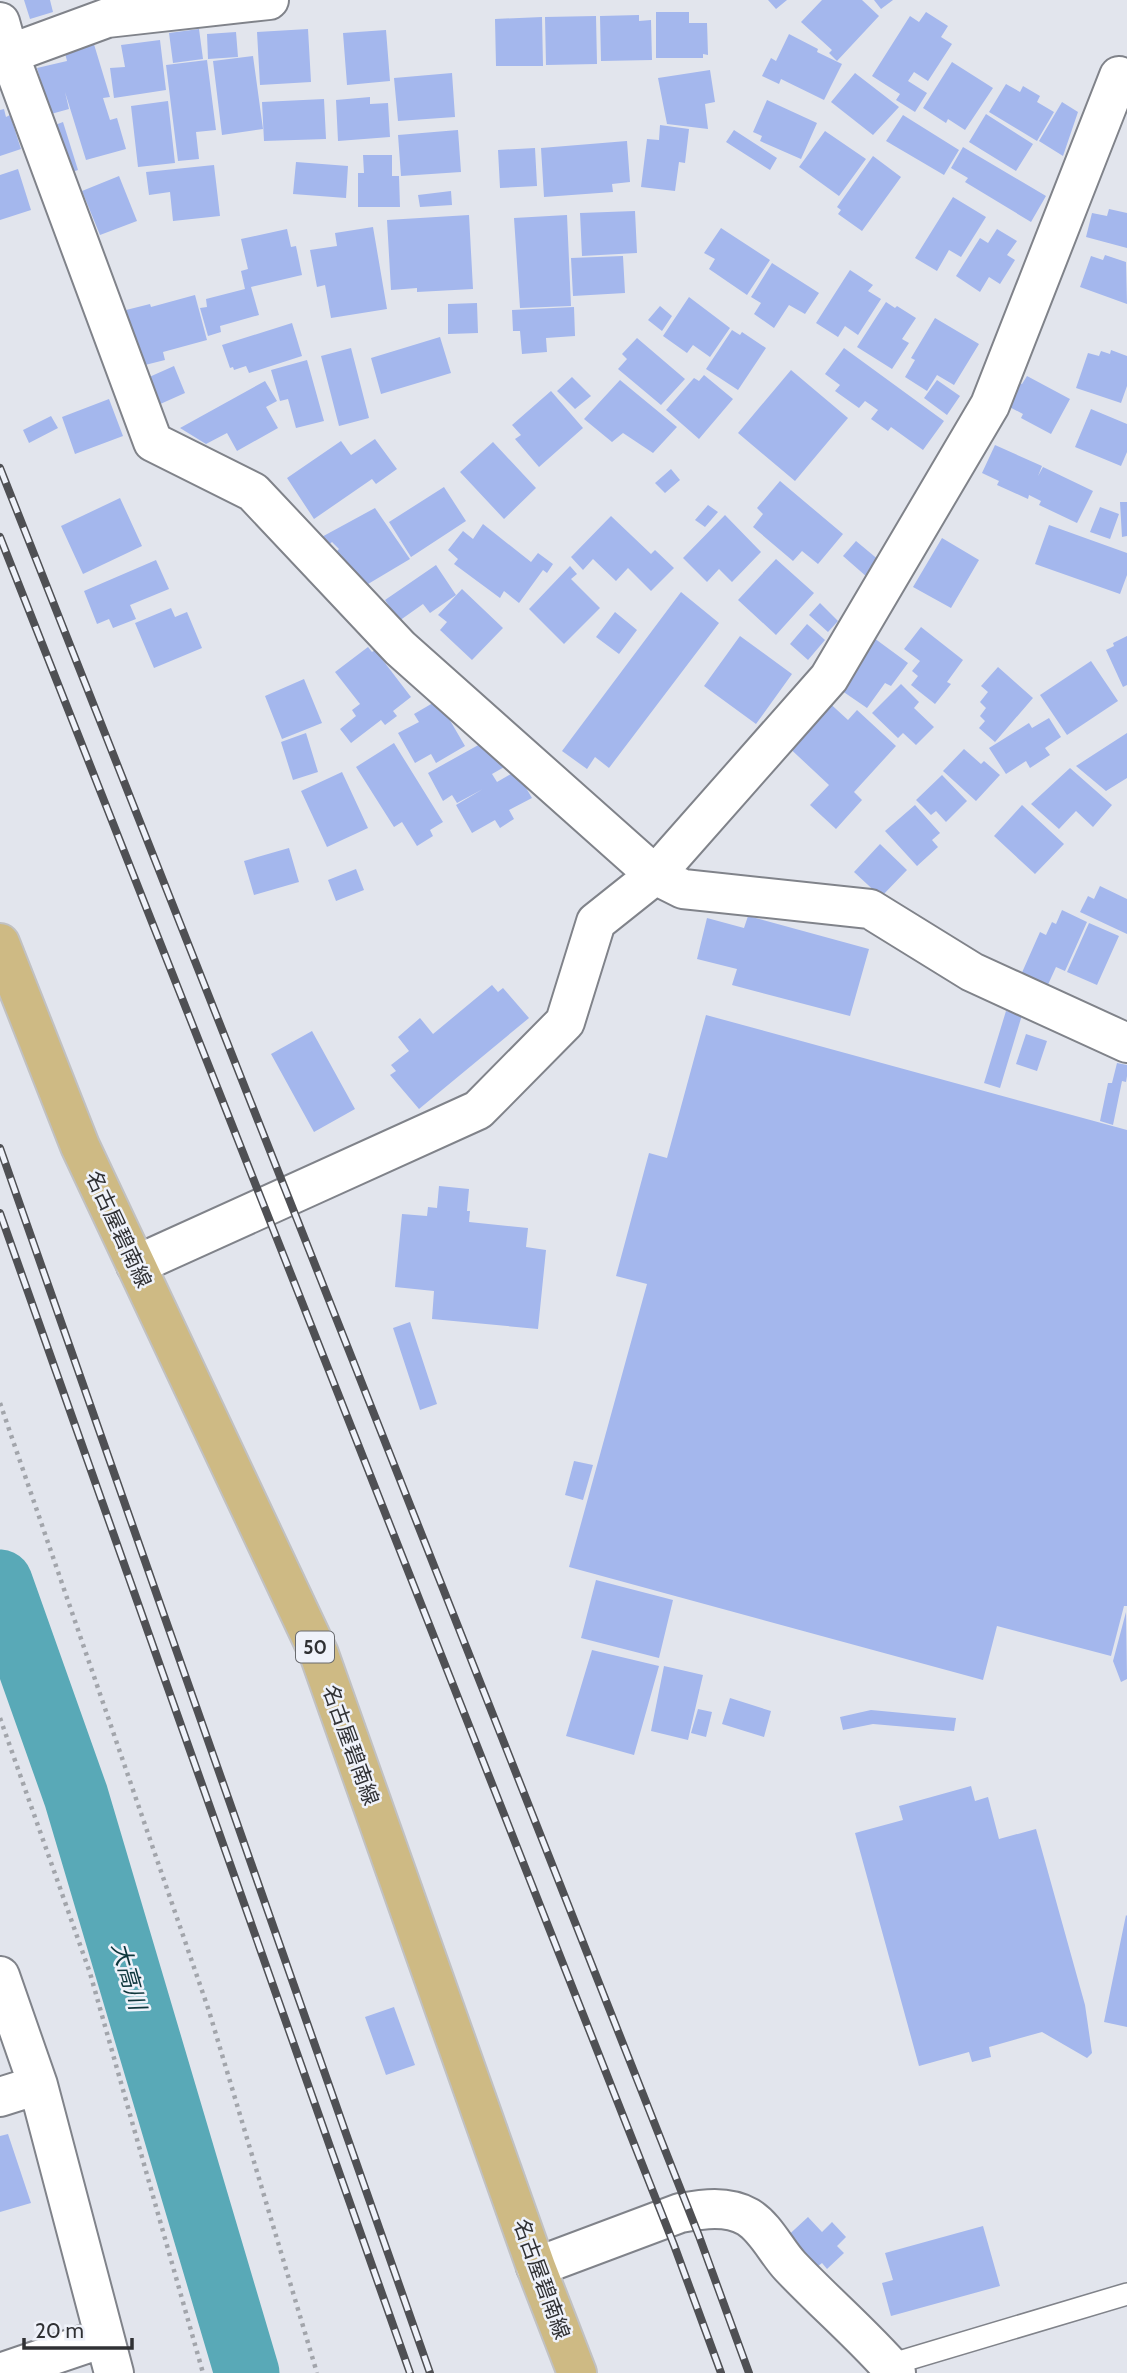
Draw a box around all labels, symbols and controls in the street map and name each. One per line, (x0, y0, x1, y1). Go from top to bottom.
street label: 名古屋碧南線 (81, 1167, 157, 1291)
road number: 50 (296, 1632, 334, 1662)
street label: 名古屋碧南線 (318, 1682, 384, 1808)
water label: 大高川 (106, 1939, 153, 2016)
street label: 名古屋碧南線 (509, 2216, 575, 2342)
scale bar (24, 2306, 133, 2350)
text: 20 m (35, 2318, 84, 2343)

